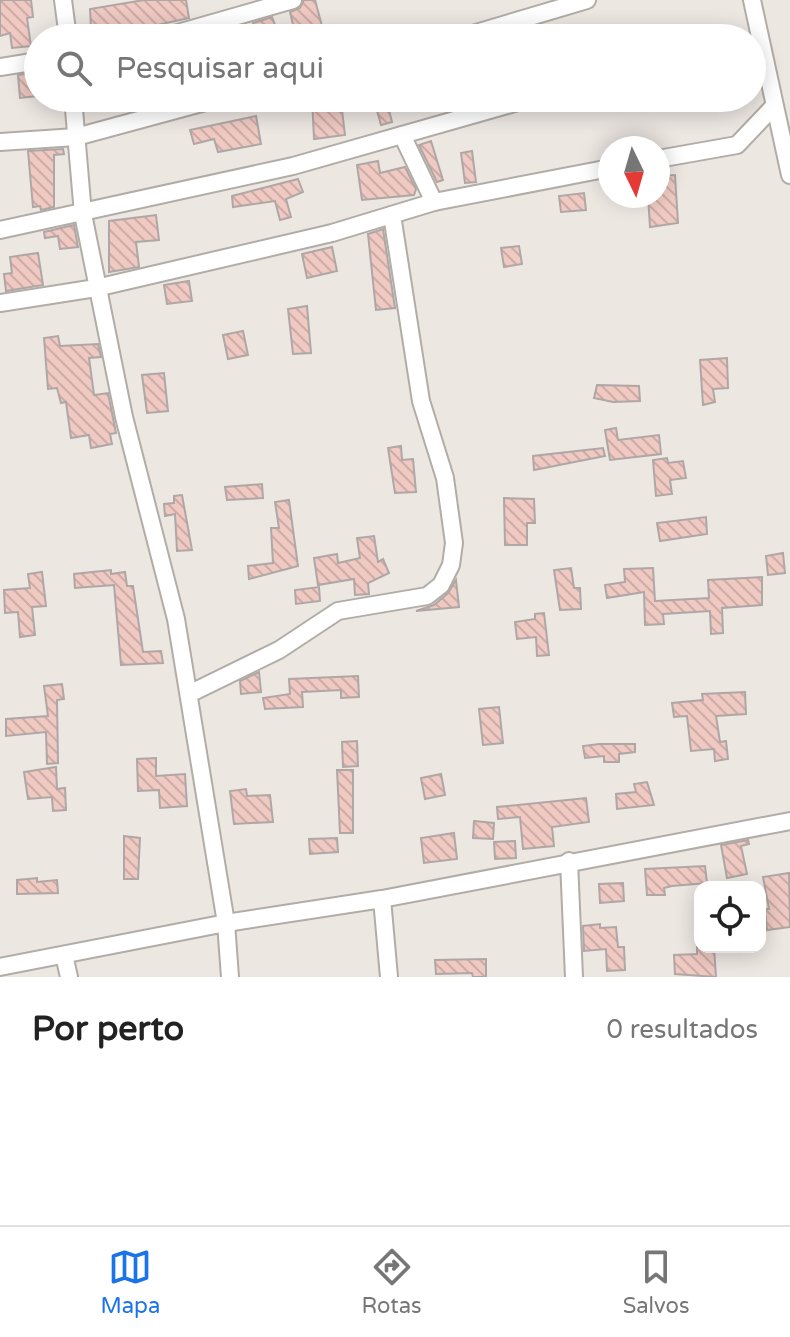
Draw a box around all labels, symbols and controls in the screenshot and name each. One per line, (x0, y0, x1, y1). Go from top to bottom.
search box (24, 24, 766, 112)
icon: search (52, 46, 96, 90)
text: Pesquisar aqui (116, 50, 324, 87)
north arrow (598, 136, 670, 208)
map controls (694, 881, 766, 953)
button: locate (694, 881, 766, 953)
text: Por perto (32, 1009, 184, 1050)
text: 0 resultados (607, 1014, 758, 1045)
tab: Mapa (101, 1245, 160, 1319)
tab: Rotas (361, 1245, 422, 1319)
tab: Salvos (623, 1245, 690, 1319)

